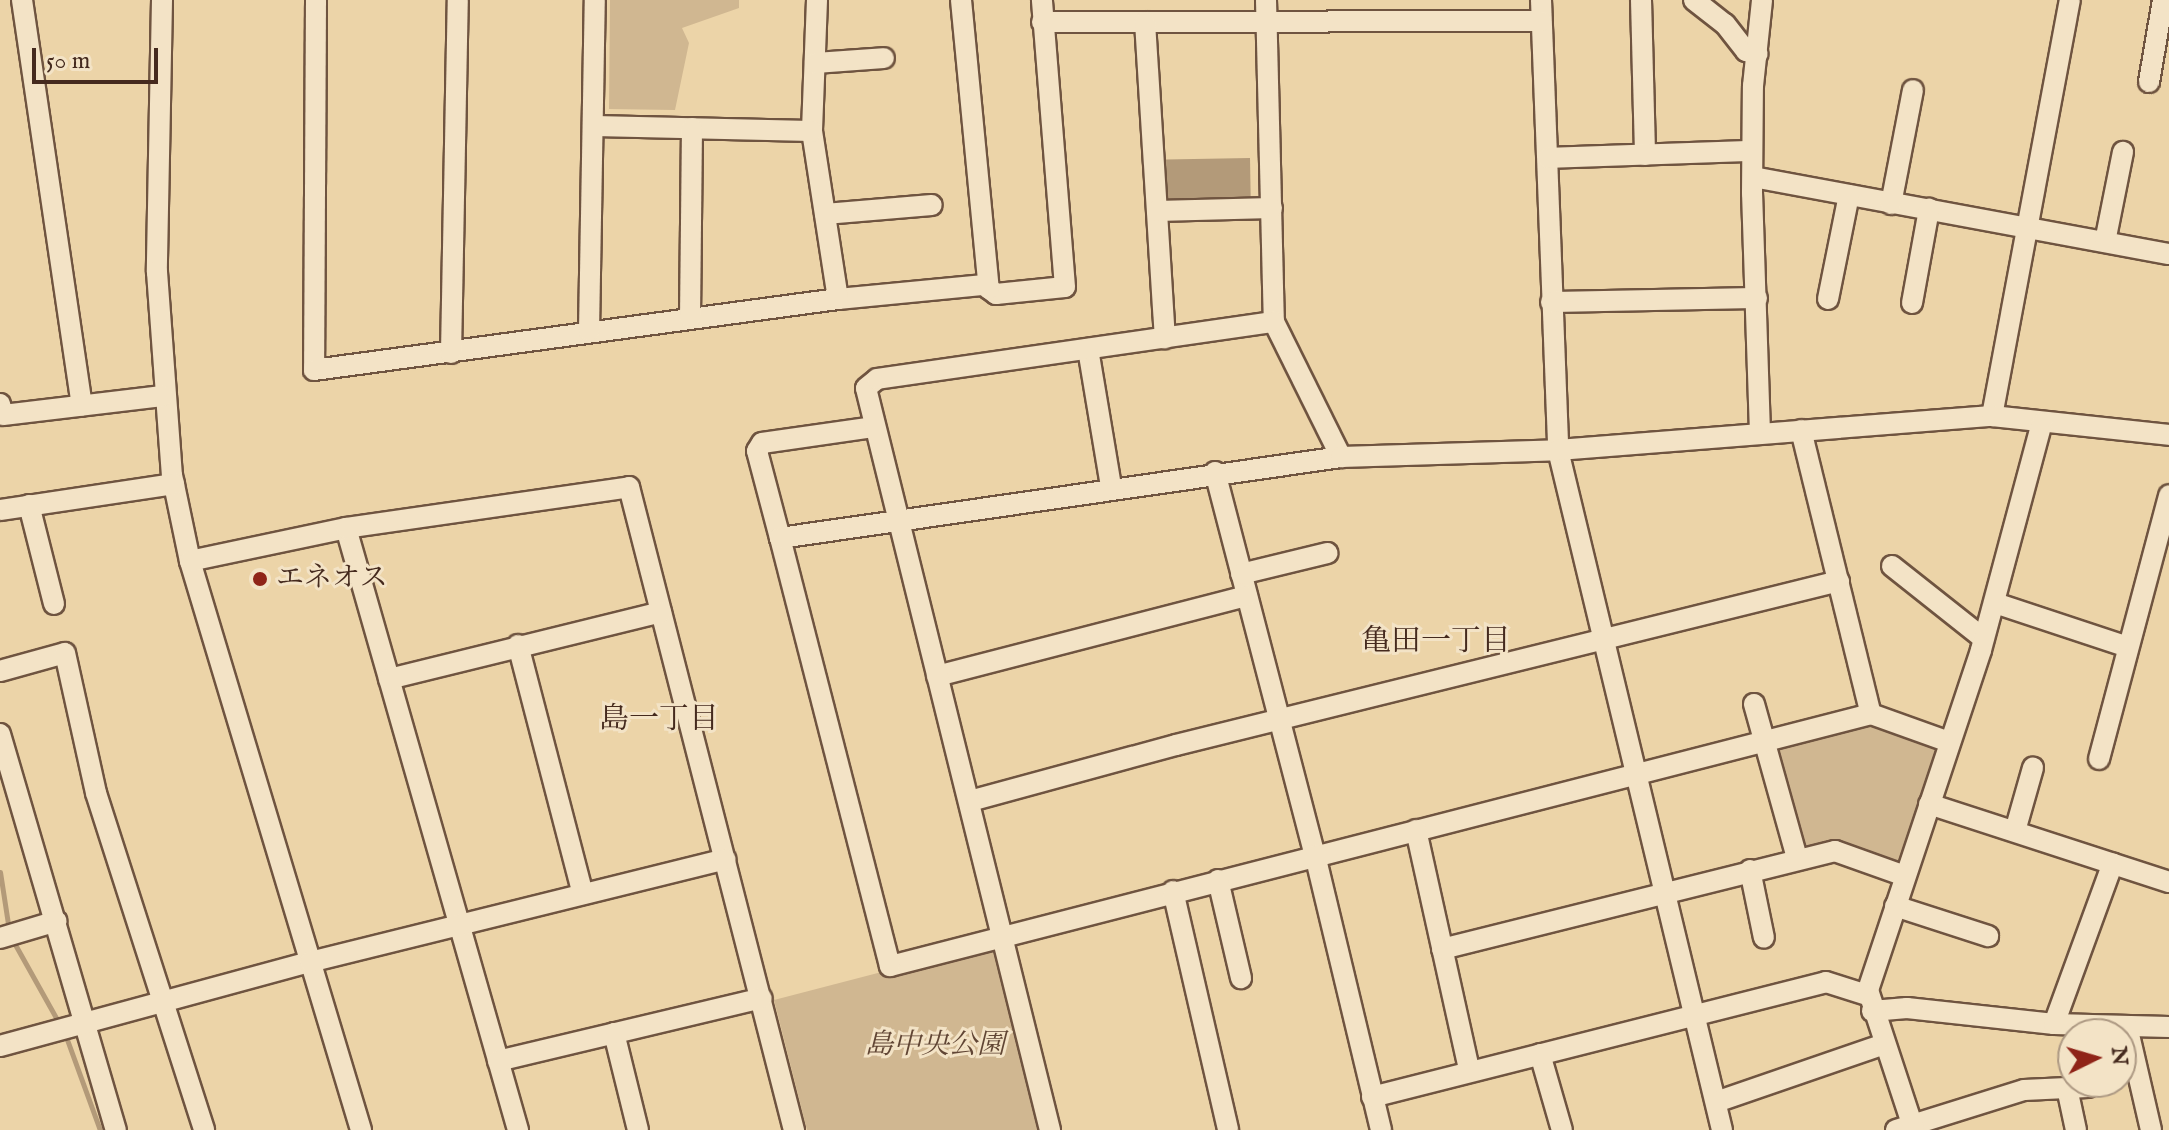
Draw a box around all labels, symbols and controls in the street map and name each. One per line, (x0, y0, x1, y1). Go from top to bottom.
scale bar (36, 32, 162, 82)
text: 50 m (46, 46, 90, 77)
place label: エネオス (276, 562, 388, 596)
marker: エネオス (251, 570, 269, 588)
district label: 亀田一丁目 (1361, 624, 1511, 660)
district label: 島一丁目 (599, 702, 719, 738)
north arrow (2057, 1018, 2137, 1098)
park label: 島中央公園 (865, 1029, 1005, 1063)
text: N (2104, 1045, 2134, 1067)

